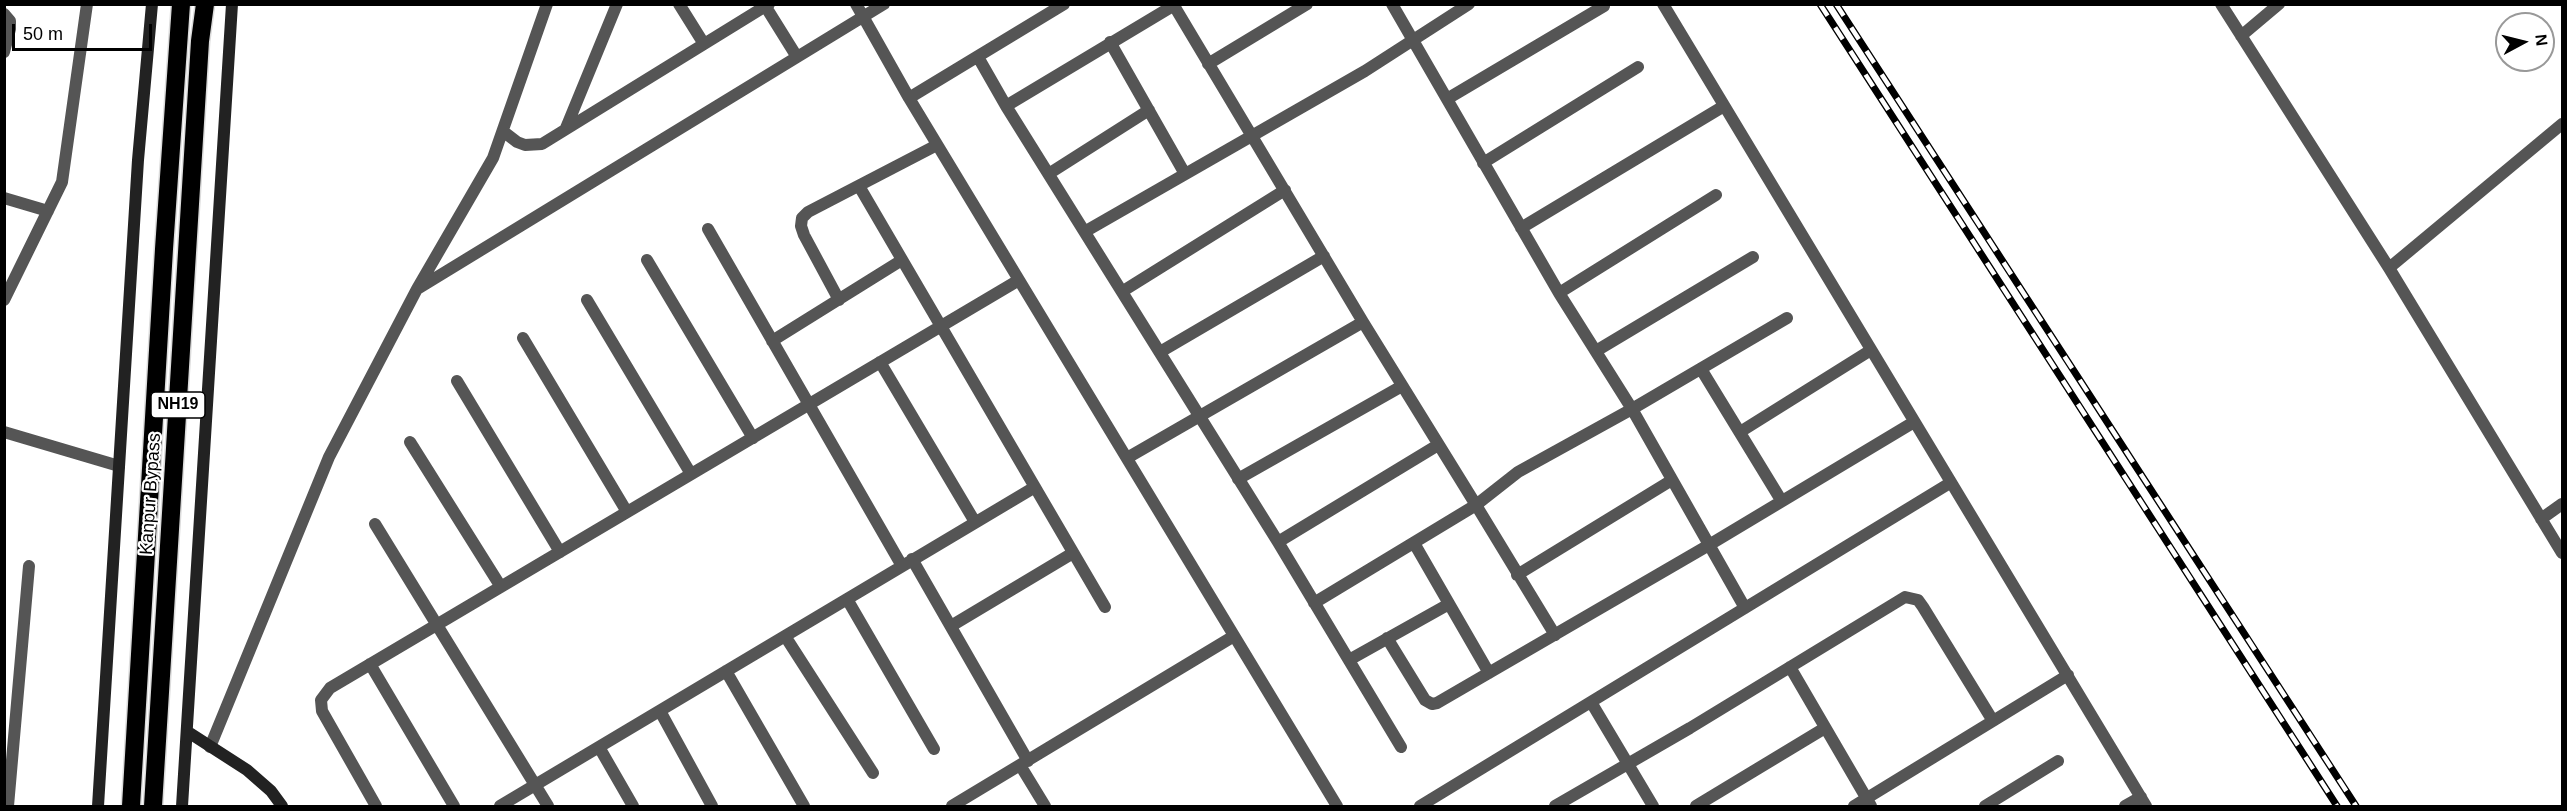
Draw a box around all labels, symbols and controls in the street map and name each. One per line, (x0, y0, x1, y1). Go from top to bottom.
scale bar (15, 12, 154, 50)
north arrow (2495, 12, 2555, 72)
text: 50 m (23, 24, 63, 44)
text: N (2532, 33, 2551, 47)
road number: NH19 (151, 392, 205, 418)
street label: Kanpur Bypass (136, 432, 166, 556)

